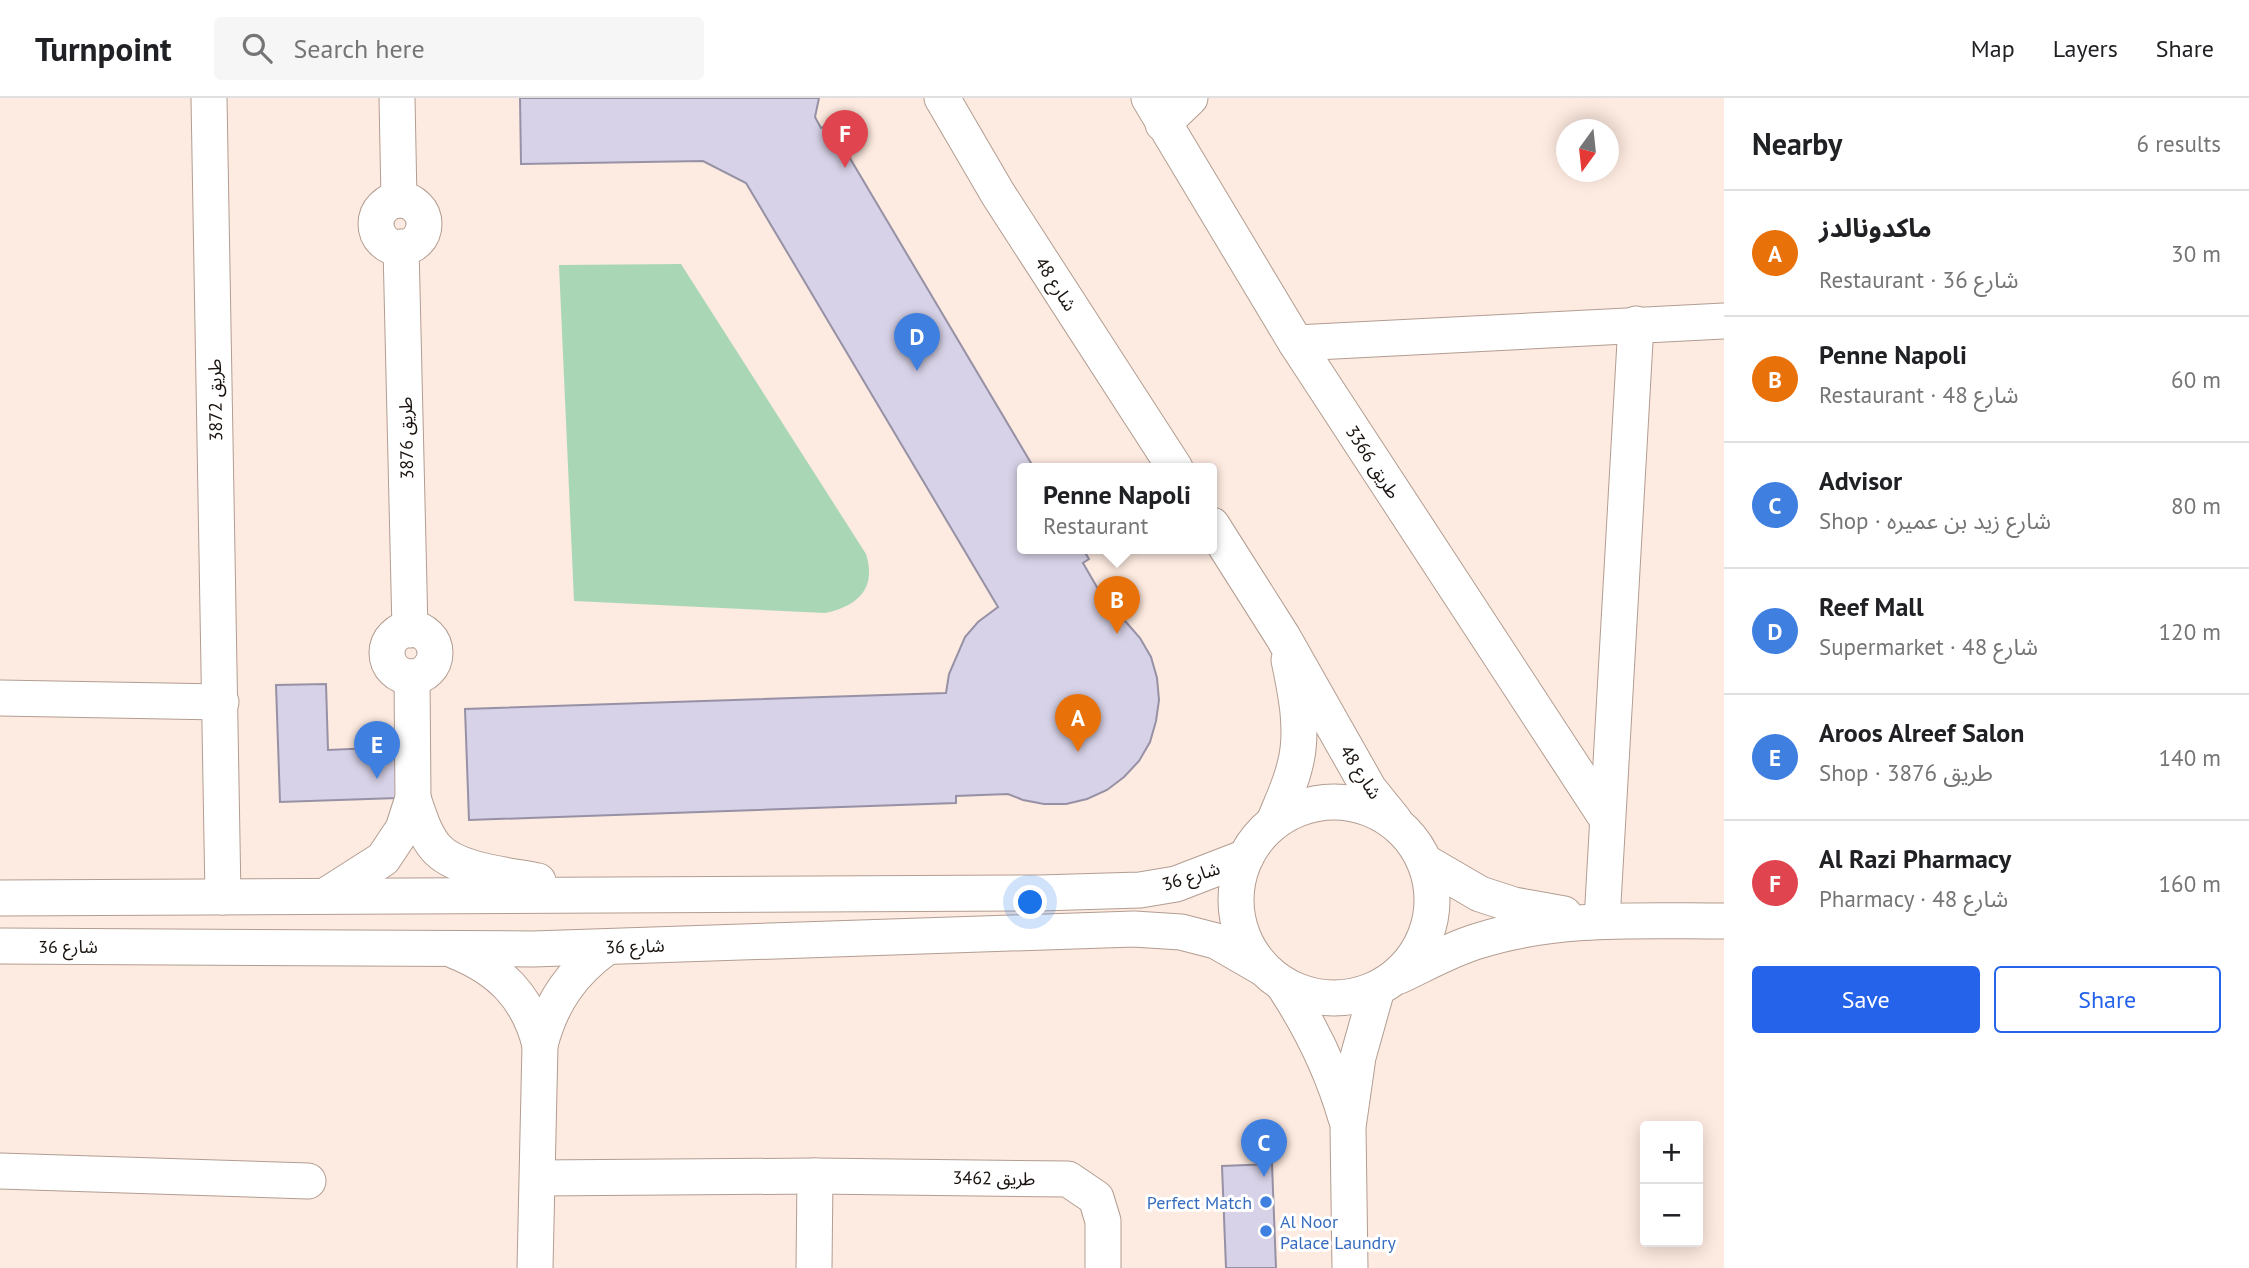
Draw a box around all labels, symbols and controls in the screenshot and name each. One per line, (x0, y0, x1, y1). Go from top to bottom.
search box (214, 17, 704, 80)
text: Turnpoint (35, 27, 172, 70)
icon: search (238, 29, 276, 67)
text: Search here (294, 32, 425, 65)
text: Map (1971, 33, 2015, 64)
text: Layers (2053, 33, 2118, 64)
text: Share (2156, 33, 2214, 64)
pin: F (822, 110, 868, 168)
north arrow (1556, 119, 1619, 182)
text: Nearby (1752, 124, 1842, 163)
text: 6 results (2137, 129, 2221, 158)
text: ماكدونالدز (1819, 211, 1932, 244)
text: A (1768, 239, 1782, 268)
text: 30 m (2171, 239, 2221, 268)
street label: شارع 48 (1028, 253, 1082, 317)
text: Restaurant · شارع 36 (1819, 265, 2019, 294)
pin: D (894, 313, 940, 371)
text: Penne Napoli (1819, 338, 1967, 371)
street label: طريق 3872 (203, 358, 227, 442)
text: B (1768, 365, 1782, 394)
text: 60 m (2171, 365, 2221, 394)
text: Restaurant · شارع 48 (1819, 380, 2019, 409)
street label: طريق 3876 (394, 396, 418, 480)
street label: طريق 3366 (1341, 421, 1405, 503)
popup (1017, 463, 1217, 554)
text: Advisor (1819, 464, 1902, 497)
text: Penne Napoli (1043, 478, 1191, 511)
text: C (1769, 491, 1781, 520)
text: 80 m (2171, 491, 2221, 520)
text: Shop · شارع زيد بن عميره (1819, 506, 2051, 535)
text: Restaurant (1043, 511, 1148, 540)
pin: B (1094, 576, 1140, 634)
text: Reef Mall (1819, 590, 1924, 623)
text: D (1768, 617, 1782, 646)
text: 120 m (2159, 617, 2221, 646)
text: Supermarket · شارع 48 (1819, 632, 2038, 661)
pin: A (1055, 694, 1101, 752)
text: Aroos Alreef Salon (1819, 716, 2024, 749)
pin: E (354, 721, 400, 779)
street label: شارع 48 (1333, 741, 1387, 805)
text: E (1769, 743, 1781, 772)
text: 140 m (2159, 743, 2221, 772)
text: Shop · طريق 3876 (1819, 758, 1993, 787)
text: Al Razi Pharmacy (1819, 842, 2011, 875)
street label: شارع 36 (1159, 856, 1224, 899)
text: F (1769, 869, 1781, 898)
text: 160 m (2159, 869, 2221, 898)
text: Pharmacy · شارع 48 (1819, 884, 2008, 913)
your location (1013, 885, 1047, 919)
street label: شارع 36 (605, 933, 665, 962)
street label: شارع 36 (38, 935, 98, 961)
button: Save (1752, 966, 1980, 1033)
button: Share (1994, 966, 2221, 1033)
pin: C (1241, 1119, 1287, 1177)
map controls (1640, 1121, 1703, 1247)
button: + (1640, 1121, 1703, 1184)
street label: طريق 3462 (952, 1166, 1036, 1190)
button: − (1640, 1184, 1703, 1247)
place label: Perfect Match (1147, 1191, 1252, 1214)
marker: Perfect Match (1258, 1194, 1274, 1210)
place label: Al Noor Palace Laundry (1280, 1210, 1396, 1254)
marker: Al Noor Palace Laundry (1258, 1223, 1274, 1239)

